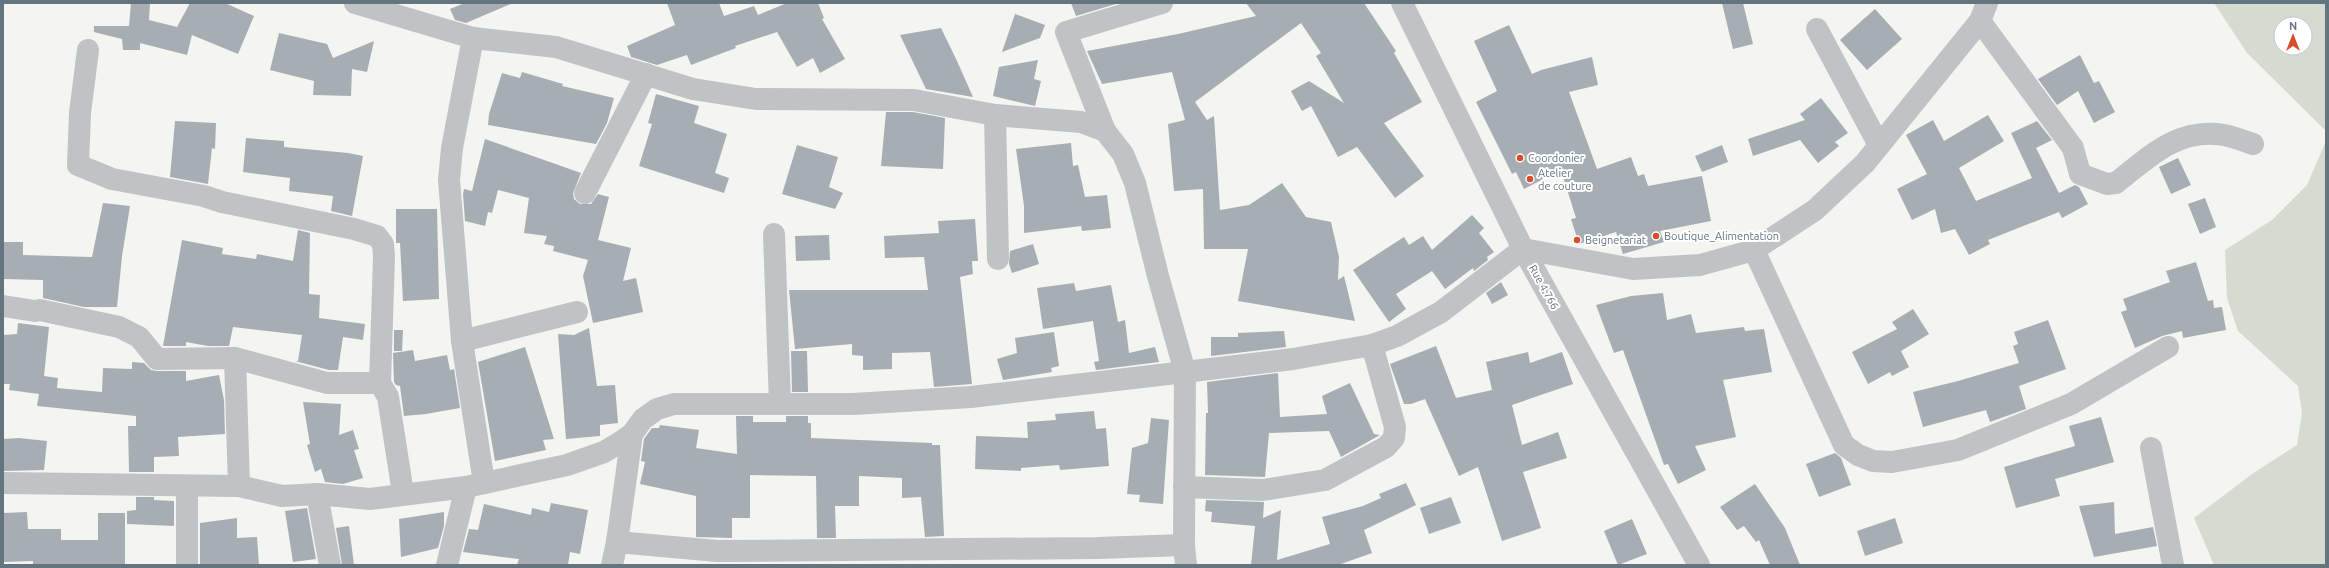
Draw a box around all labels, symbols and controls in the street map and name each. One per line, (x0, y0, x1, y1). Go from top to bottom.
north arrow (2273, 16, 2313, 56)
text: N (2289, 20, 2297, 32)
place label: Coordonier (1528, 152, 1585, 164)
marker: Coordonier (1515, 153, 1525, 163)
place label: Atelier de couture (1538, 167, 1592, 192)
marker: Atelier de couture (1525, 174, 1535, 184)
place label: Boutique_Alimentation (1664, 230, 1779, 242)
marker: Boutique_Alimentation (1651, 231, 1661, 241)
place label: Beignetariat (1585, 234, 1647, 246)
marker: Beignetariat (1572, 235, 1582, 245)
street label: Rue 4.766 (1527, 263, 1561, 311)

